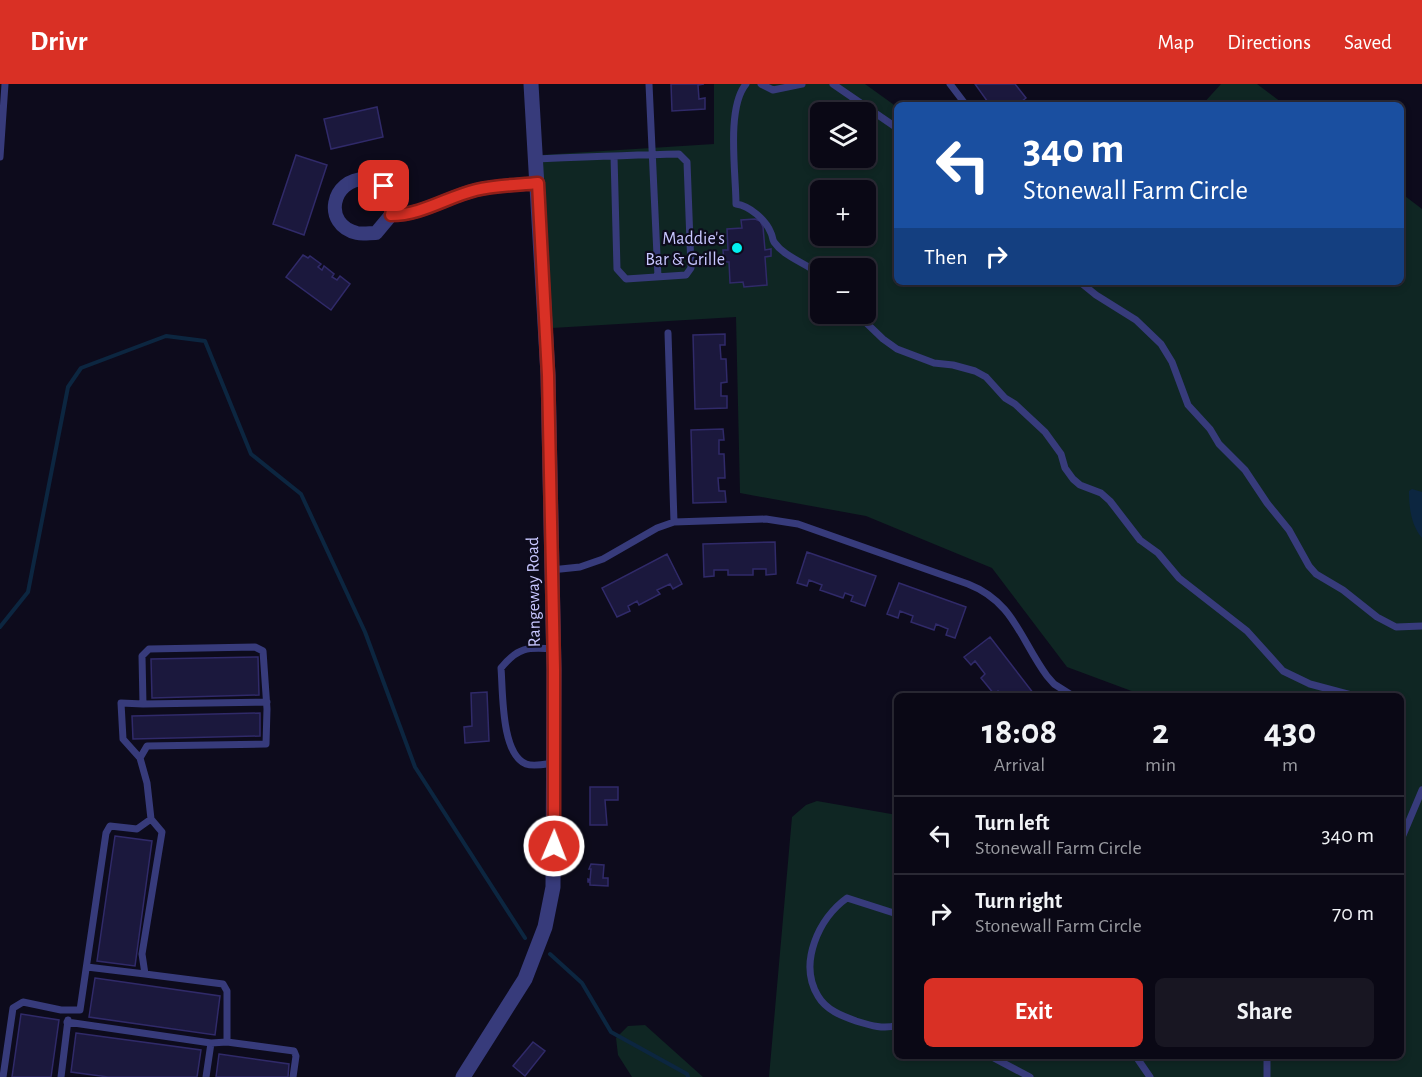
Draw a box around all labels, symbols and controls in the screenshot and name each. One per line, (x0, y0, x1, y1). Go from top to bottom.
text: Drivr (30, 28, 87, 56)
text: Map (1158, 32, 1194, 53)
text: Directions (1227, 32, 1311, 53)
text: Saved (1344, 32, 1392, 53)
map controls (810, 102, 876, 324)
button: layers (810, 102, 876, 168)
icon: left (924, 126, 1002, 204)
text: 340 m (1023, 128, 1124, 170)
pin (358, 160, 409, 211)
icon: arrive (367, 169, 400, 202)
text: Stonewall Farm Circle (1023, 177, 1248, 204)
button: + (810, 180, 876, 246)
place label: Maddie's Bar & Grille (645, 230, 725, 269)
icon: right (980, 240, 1013, 273)
marker: Maddie's Bar & Grille (730, 241, 744, 255)
text: Then (924, 246, 968, 268)
button: − (810, 258, 876, 324)
street label: Rangeway Road (524, 537, 544, 647)
text: 18:08 (982, 714, 1057, 750)
text: 2 (1152, 714, 1169, 750)
text: 430 (1264, 714, 1316, 750)
text: Arrival (994, 755, 1045, 775)
text: min (1145, 755, 1176, 775)
text: m (1282, 755, 1298, 775)
text: Turn left (975, 812, 1049, 834)
position arrow (522, 814, 586, 878)
icon: left (924, 819, 957, 852)
text: 340 m (1322, 824, 1374, 846)
text: Stonewall Farm Circle (975, 838, 1142, 858)
text: Turn right (975, 890, 1062, 912)
icon: right (924, 897, 957, 930)
text: 70 m (1332, 902, 1374, 924)
text: Stonewall Farm Circle (975, 916, 1142, 936)
button: Exit (924, 978, 1143, 1047)
button: Share (1155, 978, 1374, 1047)

